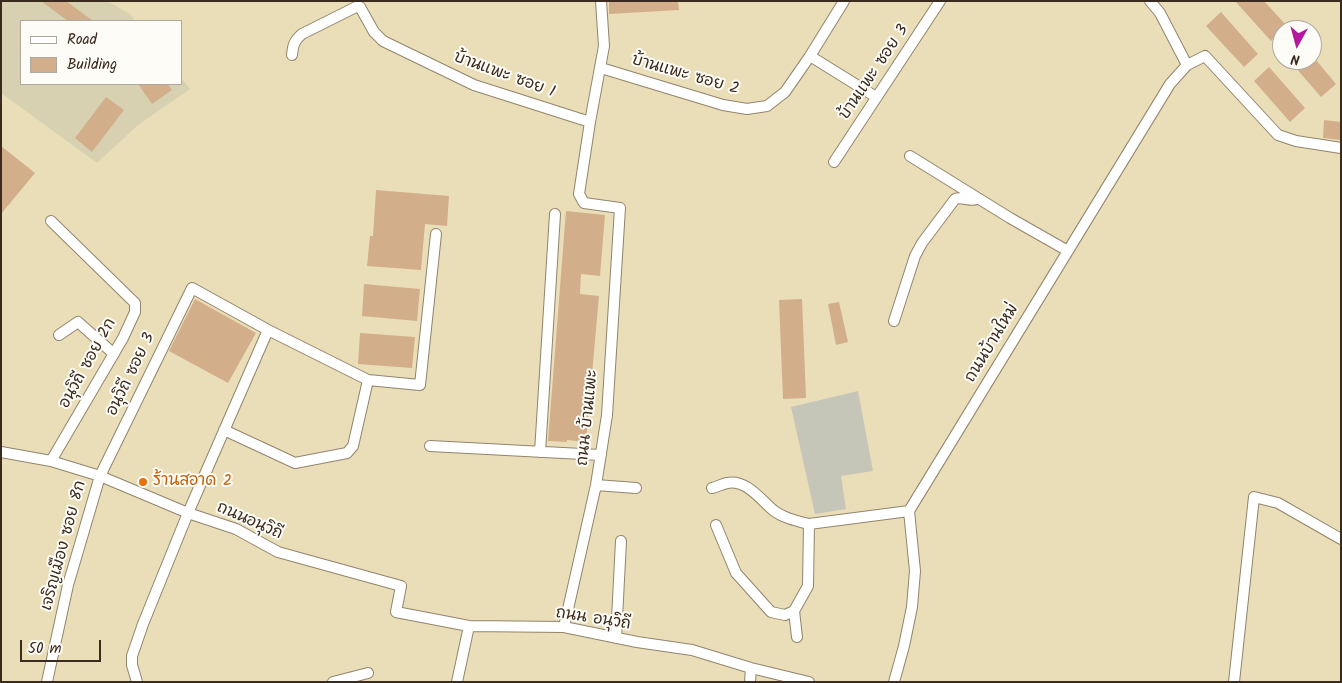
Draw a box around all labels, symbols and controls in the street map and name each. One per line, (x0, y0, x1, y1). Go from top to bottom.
legend (20, 20, 182, 85)
north arrow (1272, 20, 1322, 70)
street label: บ้านแพะ ซอย 3 (836, 22, 914, 124)
text: Road (67, 28, 97, 52)
text: N (1290, 47, 1301, 70)
street label: บ้านแพะ ซอย 1 (451, 49, 557, 103)
street label: บ้านแพะ ซอย 2 (629, 52, 741, 100)
text: Building (67, 53, 117, 77)
street label: ถนนบ้านใหม่ (962, 301, 1024, 387)
street label: อนุวิถี ซอย 2ก (56, 316, 122, 412)
street label: อนุวิถี ซอย 3 (104, 330, 160, 420)
street label: ถนน บ้านแพะ (574, 369, 604, 467)
place label: ร้านสอาด 2 (153, 472, 232, 492)
marker: ร้านสอาด 2 (137, 476, 149, 488)
street label: เจริญเมือง ซอย 8ก (38, 479, 92, 613)
street label: ถนนอนุวิถี (213, 499, 285, 545)
street label: ถนน อนุวิถี (554, 605, 632, 635)
scale bar (22, 630, 104, 662)
text: 50 m (28, 637, 62, 661)

